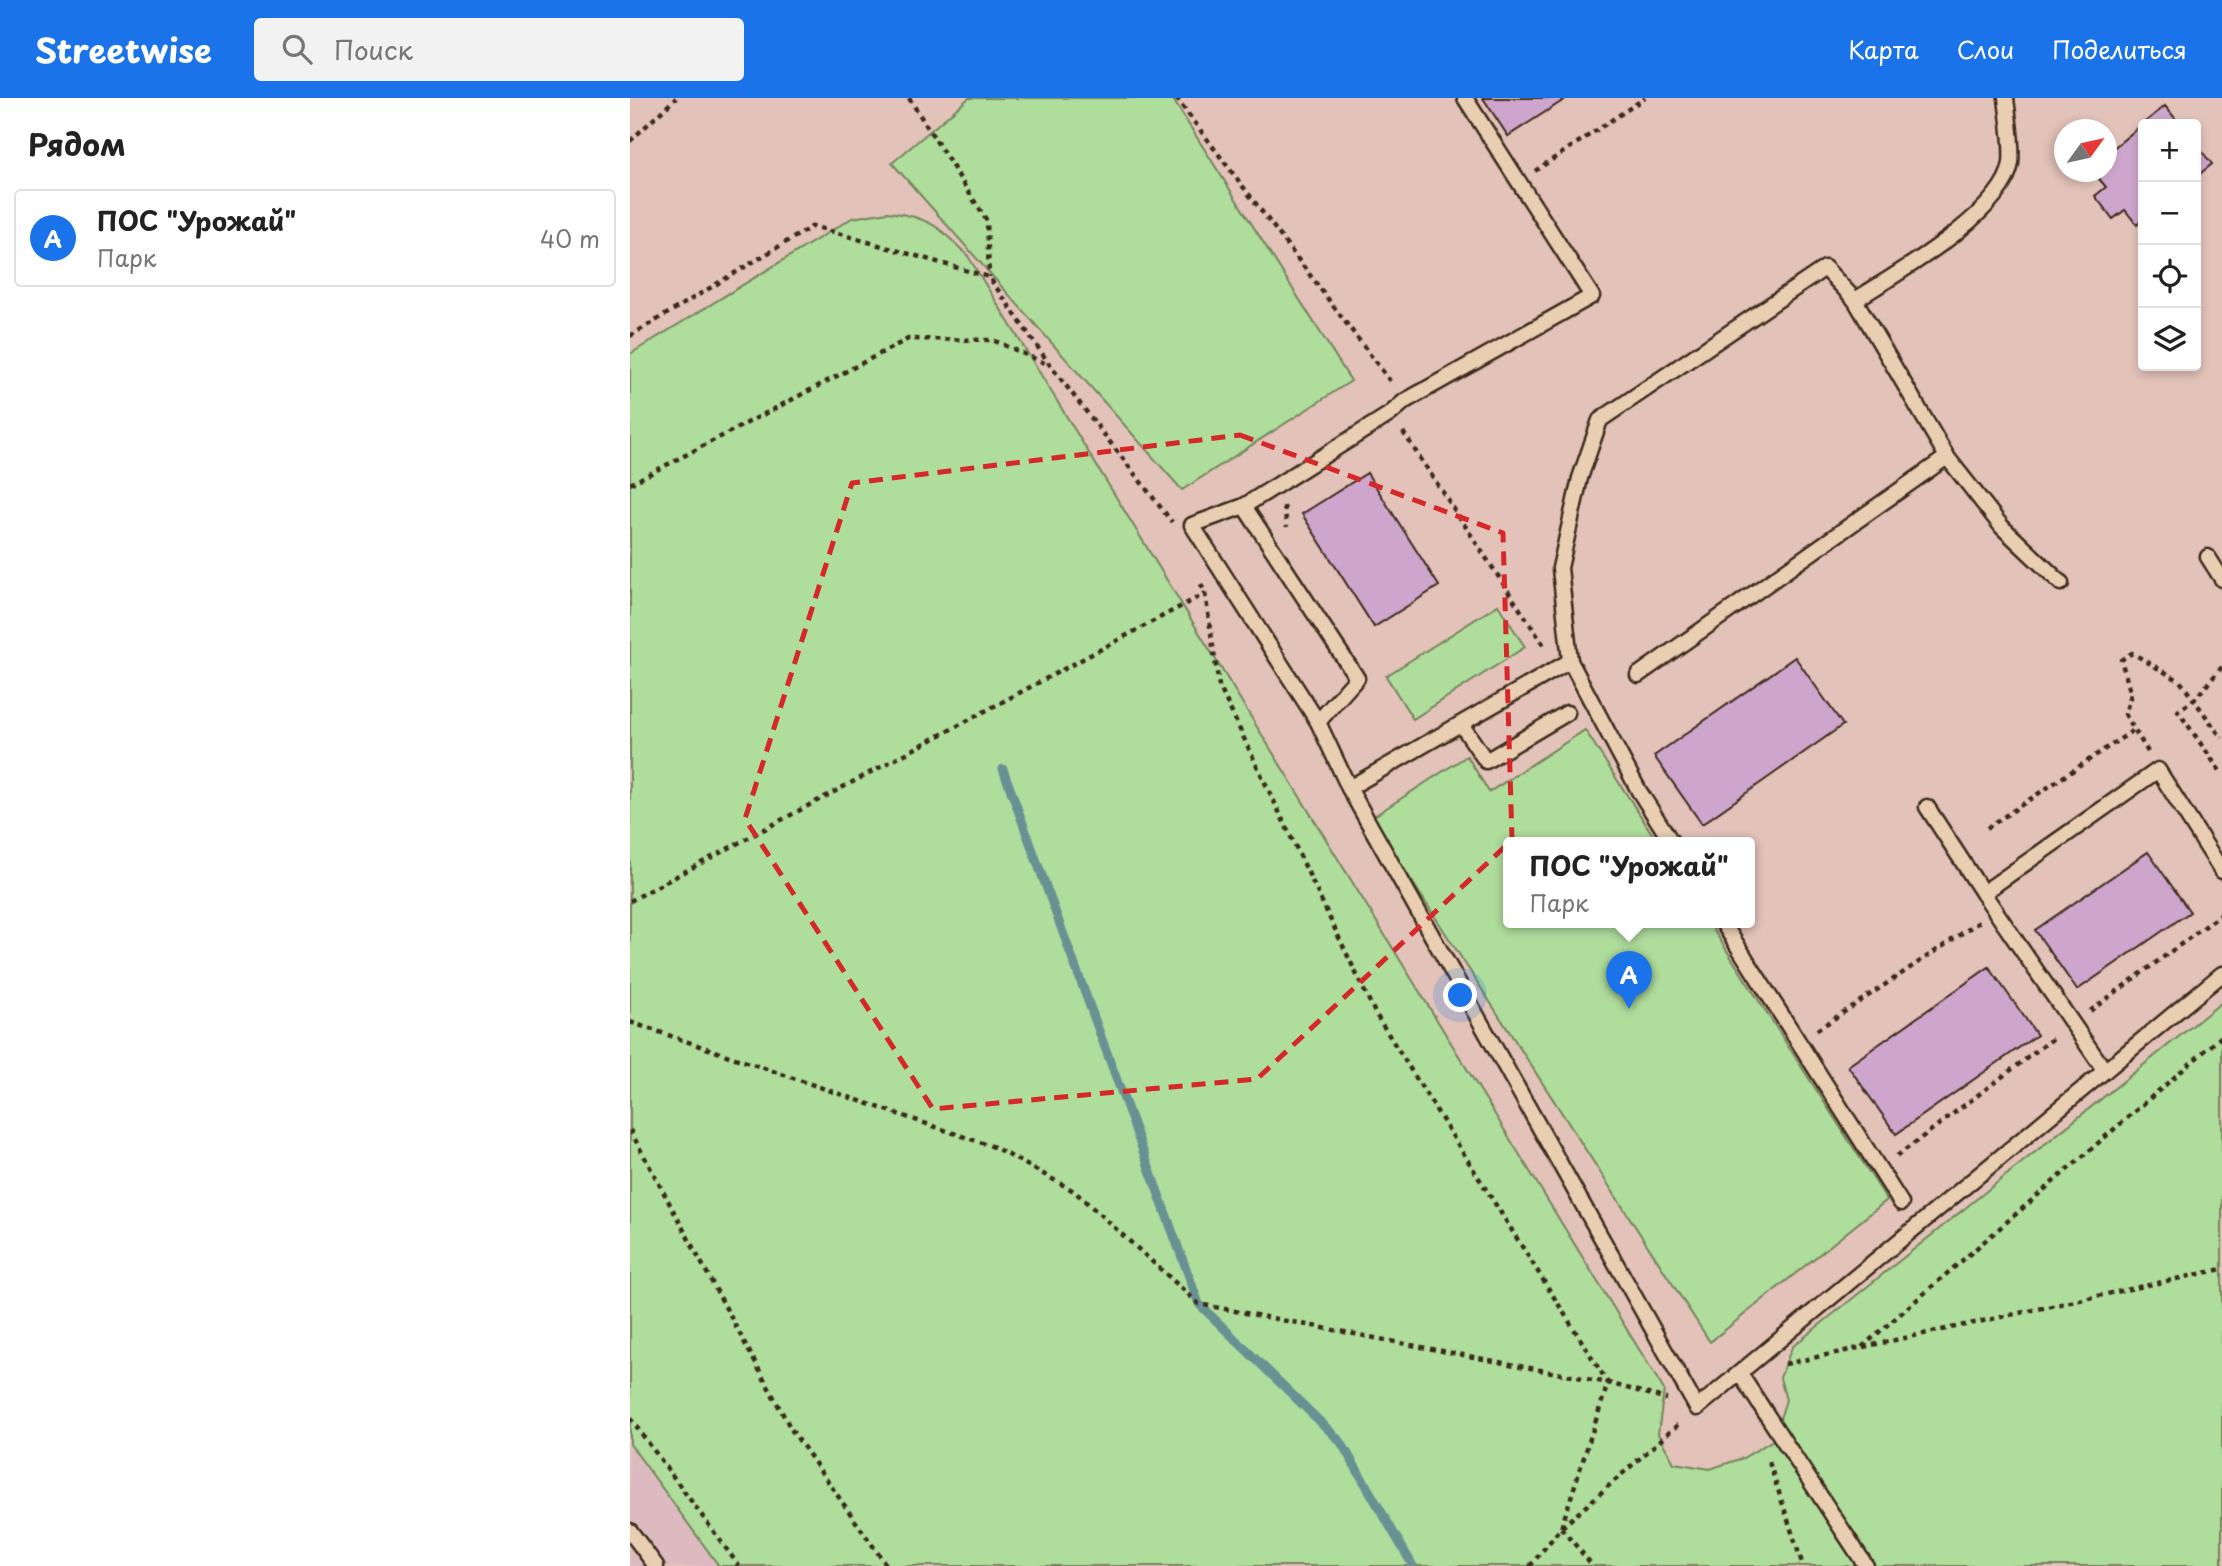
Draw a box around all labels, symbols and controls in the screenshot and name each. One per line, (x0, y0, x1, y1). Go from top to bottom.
search box (254, 18, 744, 81)
text: Streetwise (35, 24, 212, 74)
icon: search (278, 30, 316, 68)
text: Поиск (334, 30, 413, 69)
text: Карта (1848, 31, 1919, 67)
text: Слои (1957, 31, 2014, 67)
text: Поделиться (2052, 31, 2187, 67)
north arrow (2054, 119, 2117, 182)
map controls (2138, 119, 2201, 371)
button: + (2138, 119, 2201, 182)
text: Рядом (28, 121, 126, 166)
button: − (2138, 182, 2201, 245)
text: ПОС "Урожай" (97, 201, 296, 240)
text: A (44, 221, 62, 256)
text: 40 m (540, 221, 600, 256)
text: Парк (97, 240, 156, 275)
button: locate (2138, 245, 2201, 308)
button: layers (2138, 308, 2201, 371)
popup (1503, 837, 1755, 928)
text: ПОС "Урожай" (1529, 846, 1729, 885)
text: Парк (1529, 885, 1589, 920)
pin: A (1606, 951, 1652, 1009)
your location (1443, 978, 1477, 1012)

